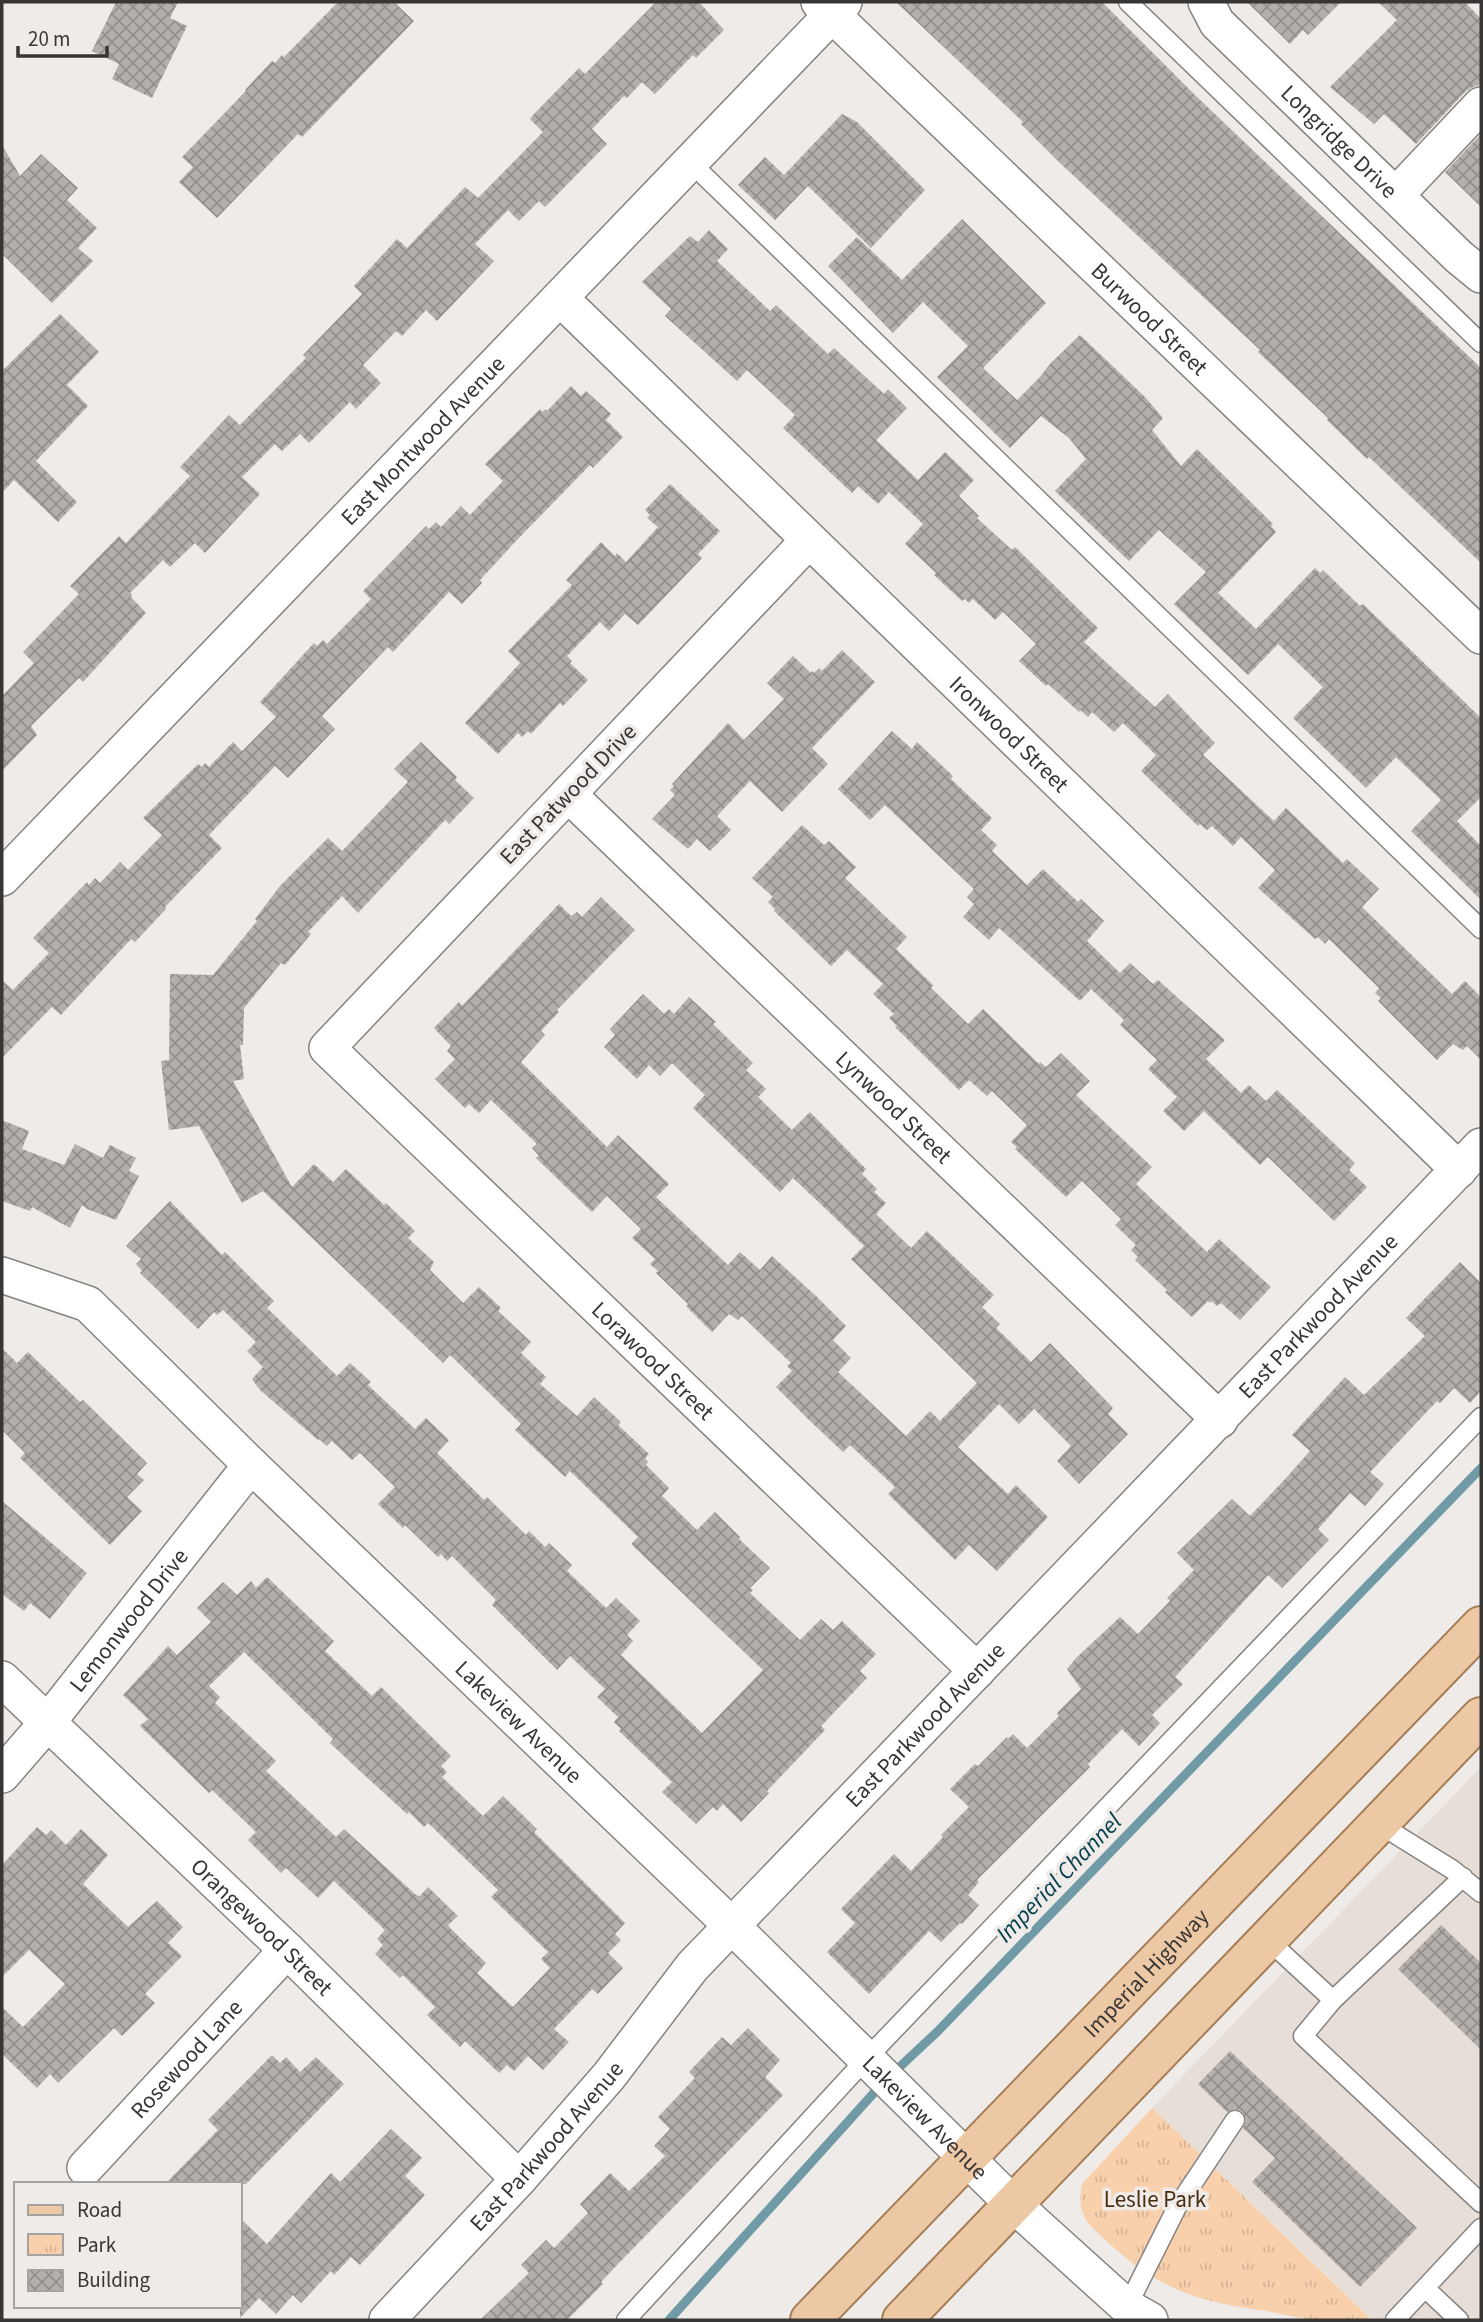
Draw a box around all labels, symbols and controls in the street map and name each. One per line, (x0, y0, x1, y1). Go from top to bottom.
scale bar (18, 14, 107, 58)
text: 20 m (28, 24, 70, 54)
street label: Longridge Drive (1274, 77, 1405, 206)
street label: Burwood Street (1084, 255, 1216, 383)
street label: East Montwood Avenue (333, 348, 512, 533)
street label: Ironwood Street (942, 668, 1077, 800)
street label: East Patwood Drive (492, 716, 644, 872)
street label: Lynwood Street (828, 1043, 960, 1171)
street label: East Parkwood Avenue (1230, 1226, 1405, 1406)
street label: Lorawood Street (584, 1294, 722, 1428)
street label: Lemonwood Drive (61, 1541, 196, 1699)
street label: East Parkwood Avenue (837, 1635, 1012, 1815)
street label: Lakeview Avenue (448, 1653, 590, 1791)
water label: Imperial Channel (988, 1805, 1130, 1951)
street label: Orangewood Street (183, 1850, 341, 2003)
street label: Imperial Highway (1075, 1901, 1216, 2045)
street label: Rosewood Lane (123, 1992, 250, 2126)
street label: Lakeview Avenue (855, 2047, 996, 2187)
street label: East Parkwood Avenue (462, 2054, 631, 2239)
legend (14, 2182, 242, 2308)
park label: Leslie Park (1104, 2183, 1207, 2216)
text: Road (77, 2195, 122, 2225)
text: Park (77, 2230, 117, 2260)
text: Building (77, 2265, 151, 2295)

